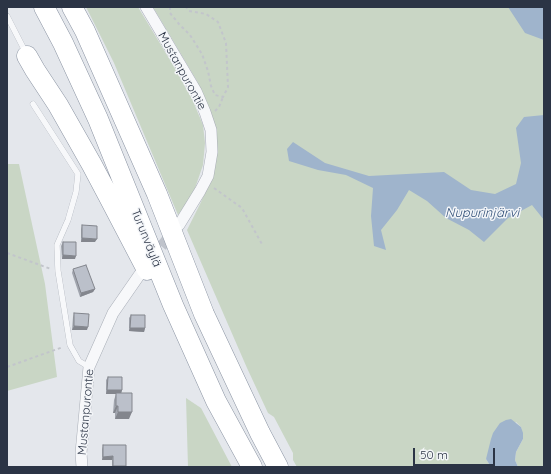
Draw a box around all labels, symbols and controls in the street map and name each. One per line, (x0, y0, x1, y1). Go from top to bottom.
street label: Mustanpurontie (155, 30, 209, 112)
water label: Nupurinjärvi (445, 205, 519, 221)
street label: Turunväylä (128, 207, 164, 269)
street label: Mustanpurontie (75, 368, 97, 456)
scale bar (415, 440, 497, 466)
text: 50 m (420, 447, 448, 462)

